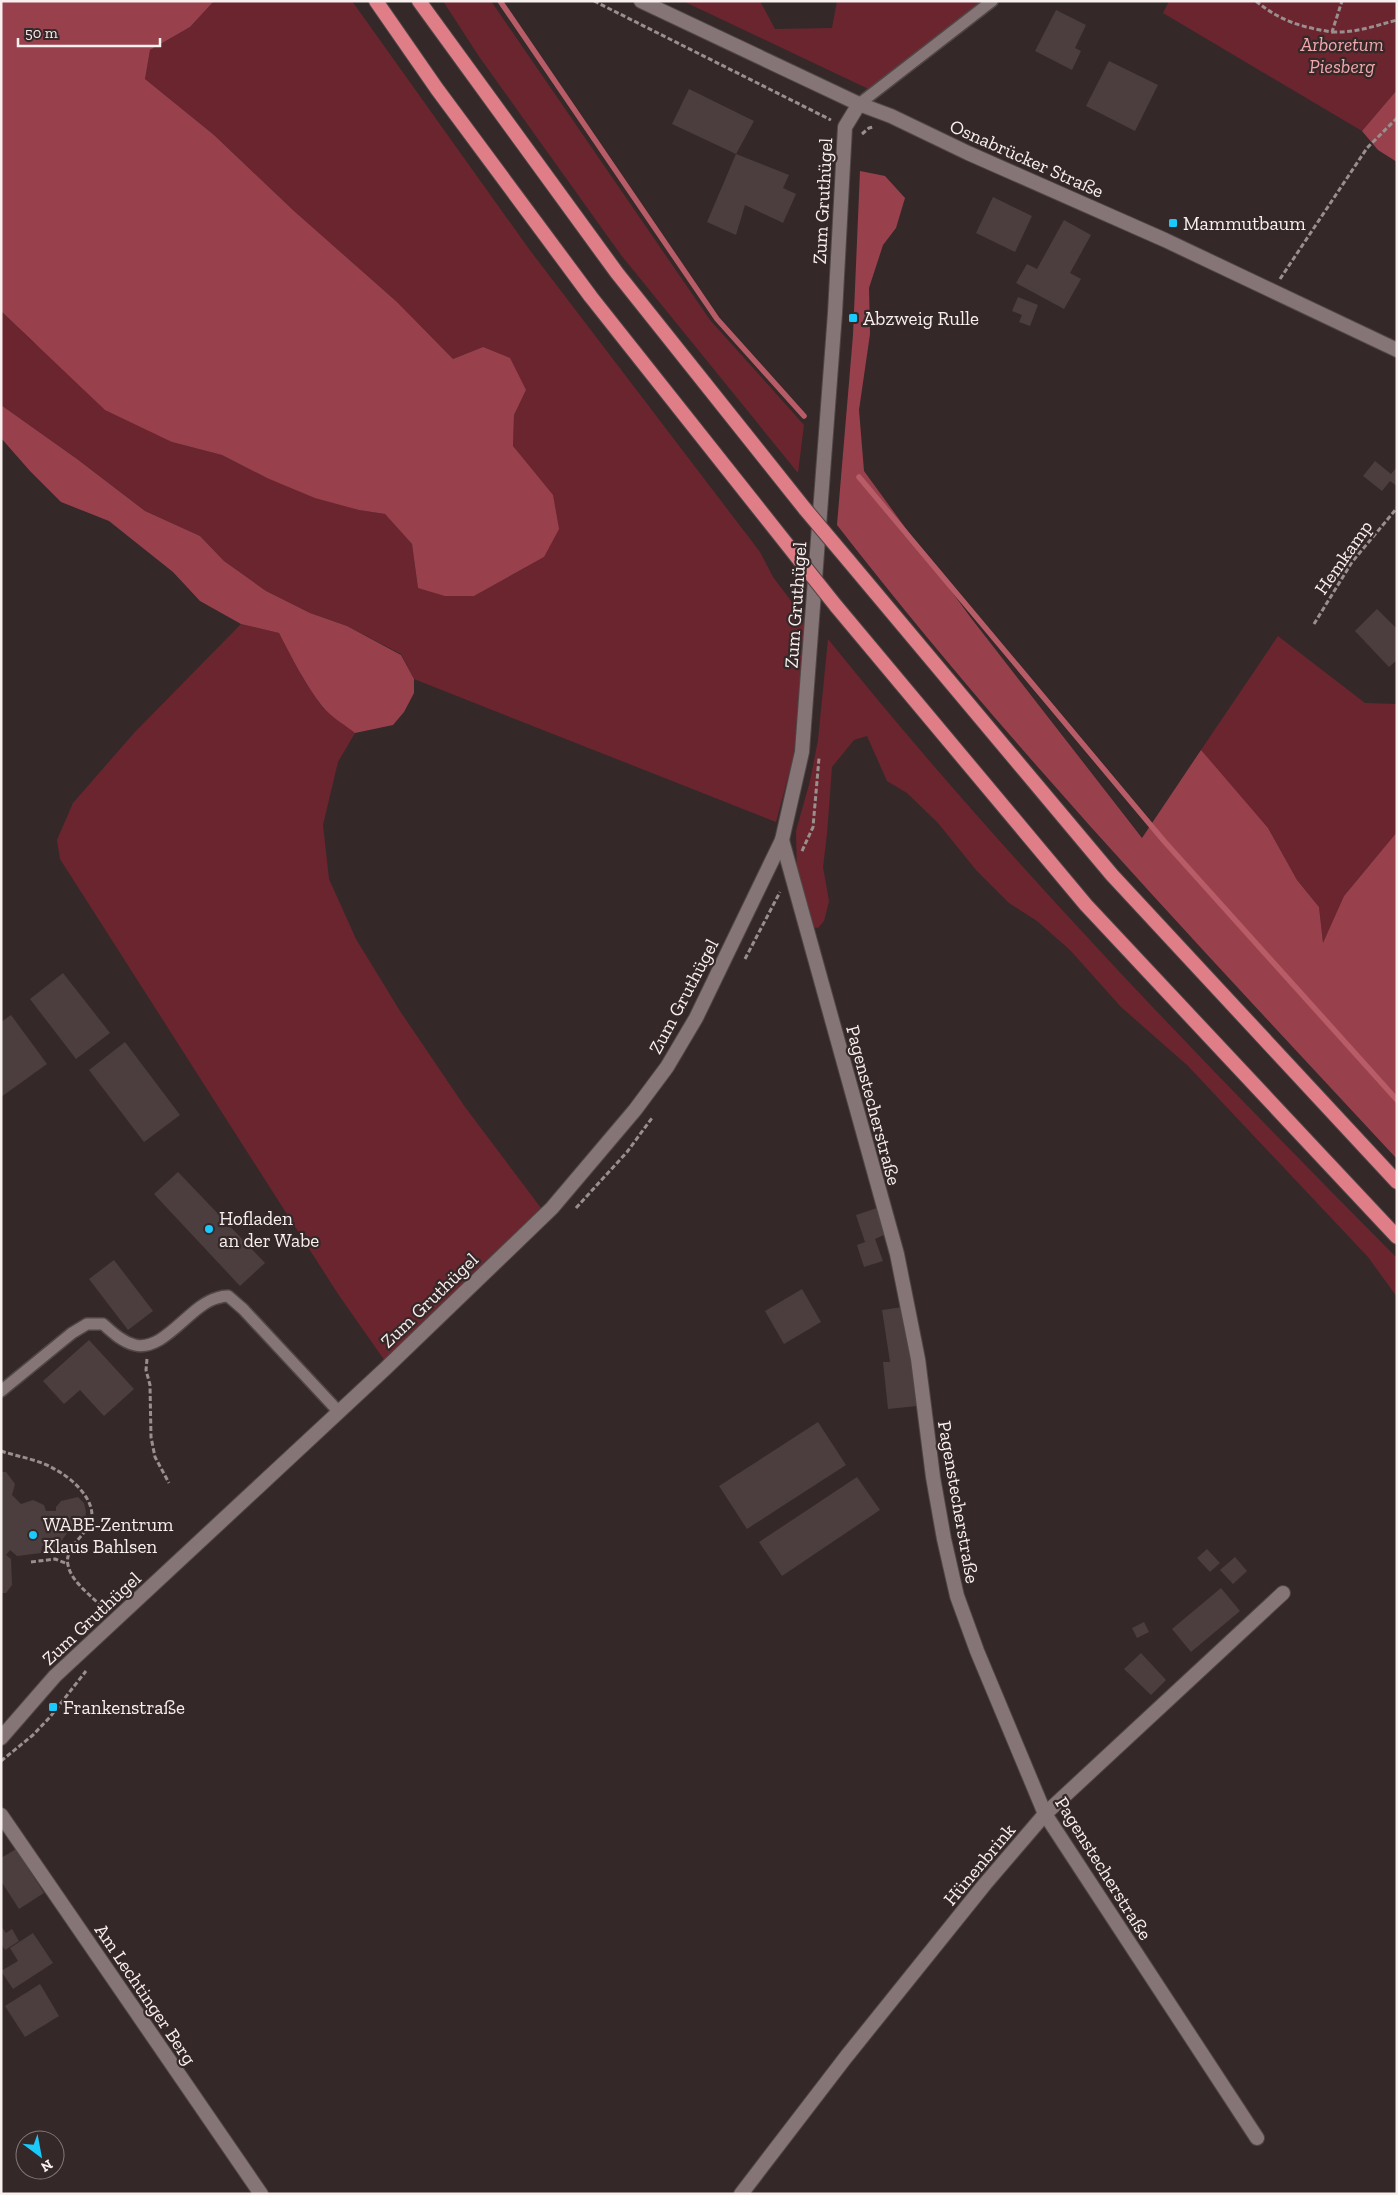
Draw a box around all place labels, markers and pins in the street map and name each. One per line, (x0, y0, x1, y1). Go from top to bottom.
place label: Mammutbaum (1183, 212, 1306, 235)
marker: Mammutbaum (1167, 217, 1179, 229)
place label: Abzweig Rulle (863, 307, 979, 330)
marker: Abzweig Rulle (847, 312, 859, 324)
place label: Hofladen an der Wabe (219, 1207, 319, 1252)
marker: Hofladen an der Wabe (203, 1223, 215, 1235)
place label: WABE-Zentrum Klaus Bahlsen (43, 1513, 174, 1558)
marker: WABE-Zentrum Klaus Bahlsen (27, 1529, 39, 1541)
place label: Frankenstraße (63, 1696, 185, 1719)
marker: Frankenstraße (47, 1701, 59, 1713)

